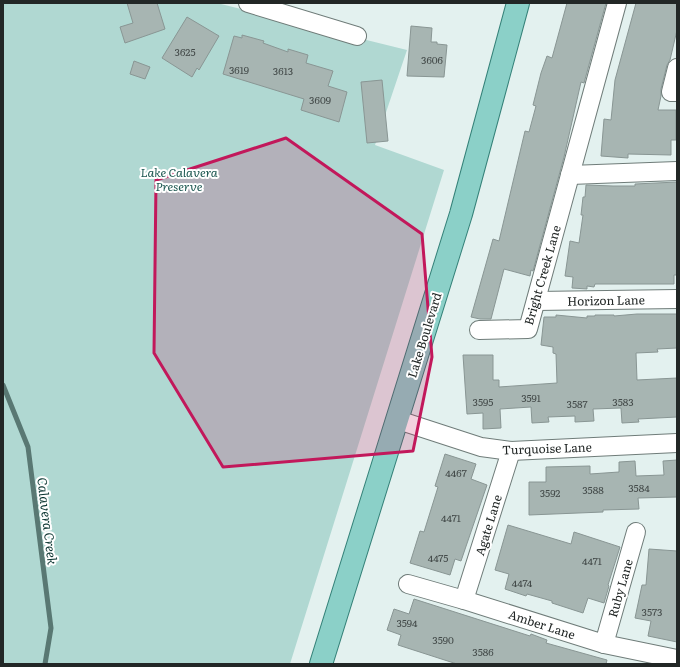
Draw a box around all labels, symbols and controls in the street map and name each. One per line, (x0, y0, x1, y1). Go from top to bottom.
house number: 3625 (175, 44, 195, 59)
house number: 3606 (421, 52, 444, 67)
house number: 3619 (229, 62, 249, 77)
house number: 3613 (273, 63, 293, 78)
house number: 3609 (309, 92, 331, 107)
park label: Lake Calavera Preserve (141, 163, 218, 195)
street label: Bright Creek Lane (519, 223, 565, 327)
street label: Lake Boulevard (402, 289, 446, 380)
street label: Horizon Lane (567, 290, 645, 310)
house number: 3591 (521, 390, 541, 405)
house number: 3595 (473, 394, 493, 409)
house number: 3583 (612, 394, 634, 409)
house number: 3587 (567, 396, 587, 411)
street label: Turquoise Lane (502, 437, 592, 459)
house number: 4467 (445, 465, 467, 480)
water label: Calavera Creek (33, 476, 63, 567)
house number: 3584 (628, 480, 650, 495)
house number: 3588 (582, 482, 604, 497)
house number: 3592 (540, 485, 560, 500)
street label: Agate Lane (470, 492, 506, 558)
house number: 4471 (441, 510, 461, 525)
house number: 4475 (428, 550, 448, 565)
house number: 4471 (582, 553, 602, 568)
street label: Ruby Lane (603, 557, 637, 619)
house number: 4474 (512, 575, 533, 590)
house number: 3573 (642, 604, 662, 619)
street label: Amber Lane (506, 605, 578, 643)
house number: 3594 (396, 615, 418, 630)
house number: 3590 (432, 632, 454, 647)
house number: 3586 (472, 644, 494, 659)

